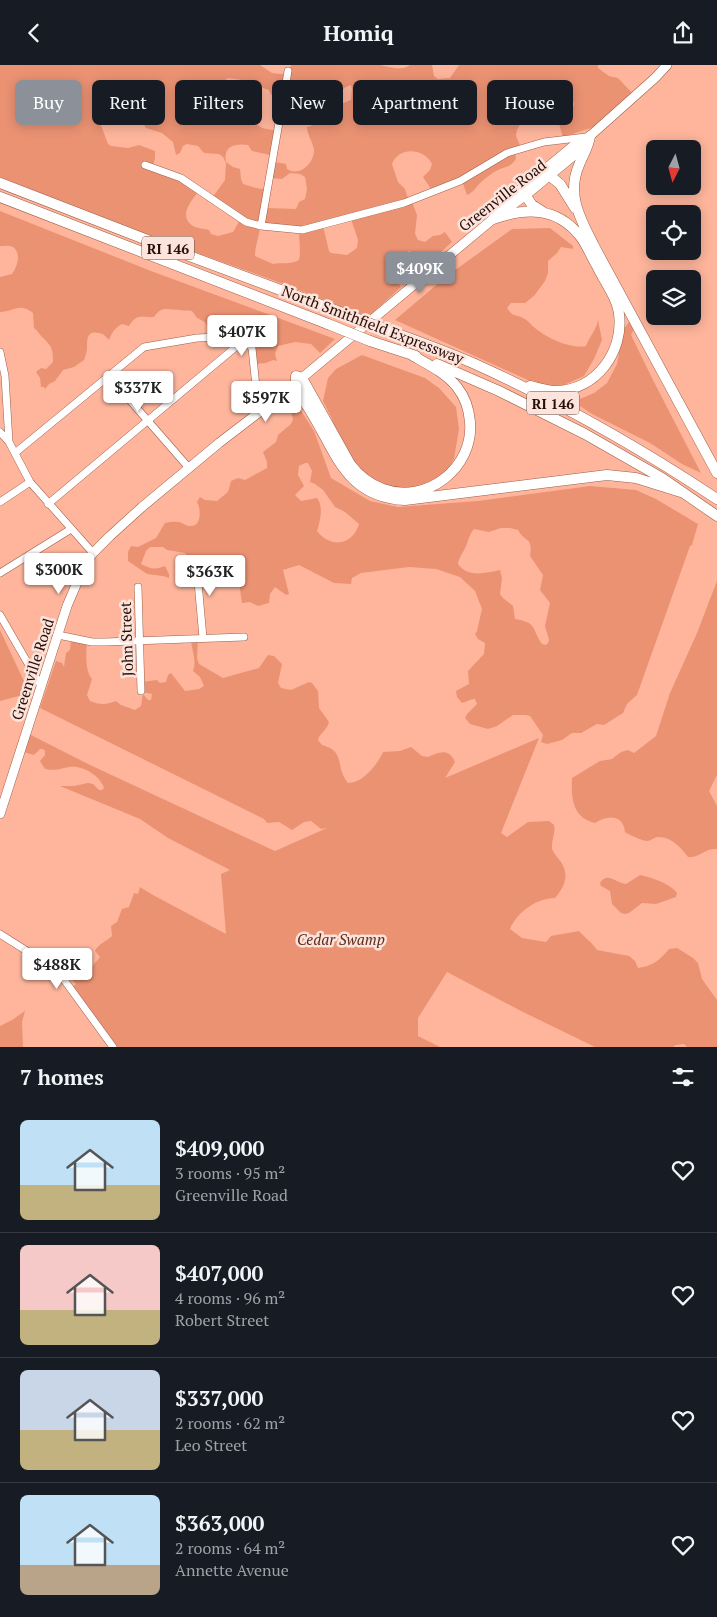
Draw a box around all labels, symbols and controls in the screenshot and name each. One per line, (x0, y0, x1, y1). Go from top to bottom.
text: Homiq (323, 18, 394, 47)
icon: back (20, 19, 48, 47)
icon: share (669, 19, 697, 47)
chip: Buy (15, 80, 82, 125)
chip: Rent (92, 80, 165, 125)
chip: Filters (175, 80, 262, 125)
chip: New (272, 80, 343, 125)
chip: Apartment (353, 80, 477, 125)
chip: House (487, 80, 573, 125)
north arrow (646, 140, 701, 195)
map controls (646, 140, 701, 325)
street label: Greenville Road (454, 155, 550, 235)
button: locate (646, 205, 701, 260)
road number: RI 146 (142, 237, 194, 259)
pin: $409K (385, 251, 455, 294)
text: $409K (396, 257, 444, 279)
button: layers (646, 270, 701, 325)
street label: North Smithfield Expressway (279, 280, 467, 368)
pin: $407K (207, 315, 277, 357)
text: $407K (218, 320, 266, 342)
pin: $337K (103, 371, 173, 413)
text: $337K (114, 376, 162, 398)
pin: $597K (231, 381, 301, 423)
text: $597K (242, 386, 290, 408)
road number: RI 146 (527, 391, 579, 414)
pin: $300K (24, 553, 94, 595)
pin: $363K (175, 555, 245, 597)
text: $300K (35, 558, 83, 580)
text: $363K (186, 560, 234, 582)
street label: John Street (115, 601, 137, 677)
street label: Greenville Road (6, 616, 58, 722)
park label: Cedar Swamp (297, 929, 385, 949)
pin: $488K (22, 947, 92, 990)
text: $488K (33, 953, 81, 975)
text: 7 homes (20, 1063, 104, 1091)
icon: filters (669, 1063, 697, 1091)
text: $409,000 (175, 1134, 264, 1162)
icon: home (60, 1140, 120, 1200)
icon: heart (669, 1156, 697, 1184)
text: 3 rooms · 95 m² (175, 1162, 285, 1184)
text: Greenville Road (175, 1184, 288, 1206)
text: $407,000 (175, 1259, 263, 1287)
icon: home (60, 1265, 120, 1325)
icon: heart (669, 1281, 697, 1309)
text: 4 rooms · 96 m² (175, 1287, 285, 1309)
text: Robert Street (175, 1309, 269, 1331)
text: $337,000 (175, 1384, 263, 1412)
icon: home (60, 1390, 120, 1450)
icon: heart (669, 1406, 697, 1434)
text: 2 rooms · 62 m² (175, 1412, 285, 1434)
text: Leo Street (175, 1434, 247, 1456)
text: $363,000 (175, 1509, 264, 1537)
icon: home (60, 1515, 120, 1575)
icon: heart (669, 1531, 697, 1559)
text: 2 rooms · 64 m² (175, 1537, 285, 1559)
text: Annette Avenue (175, 1559, 289, 1581)

